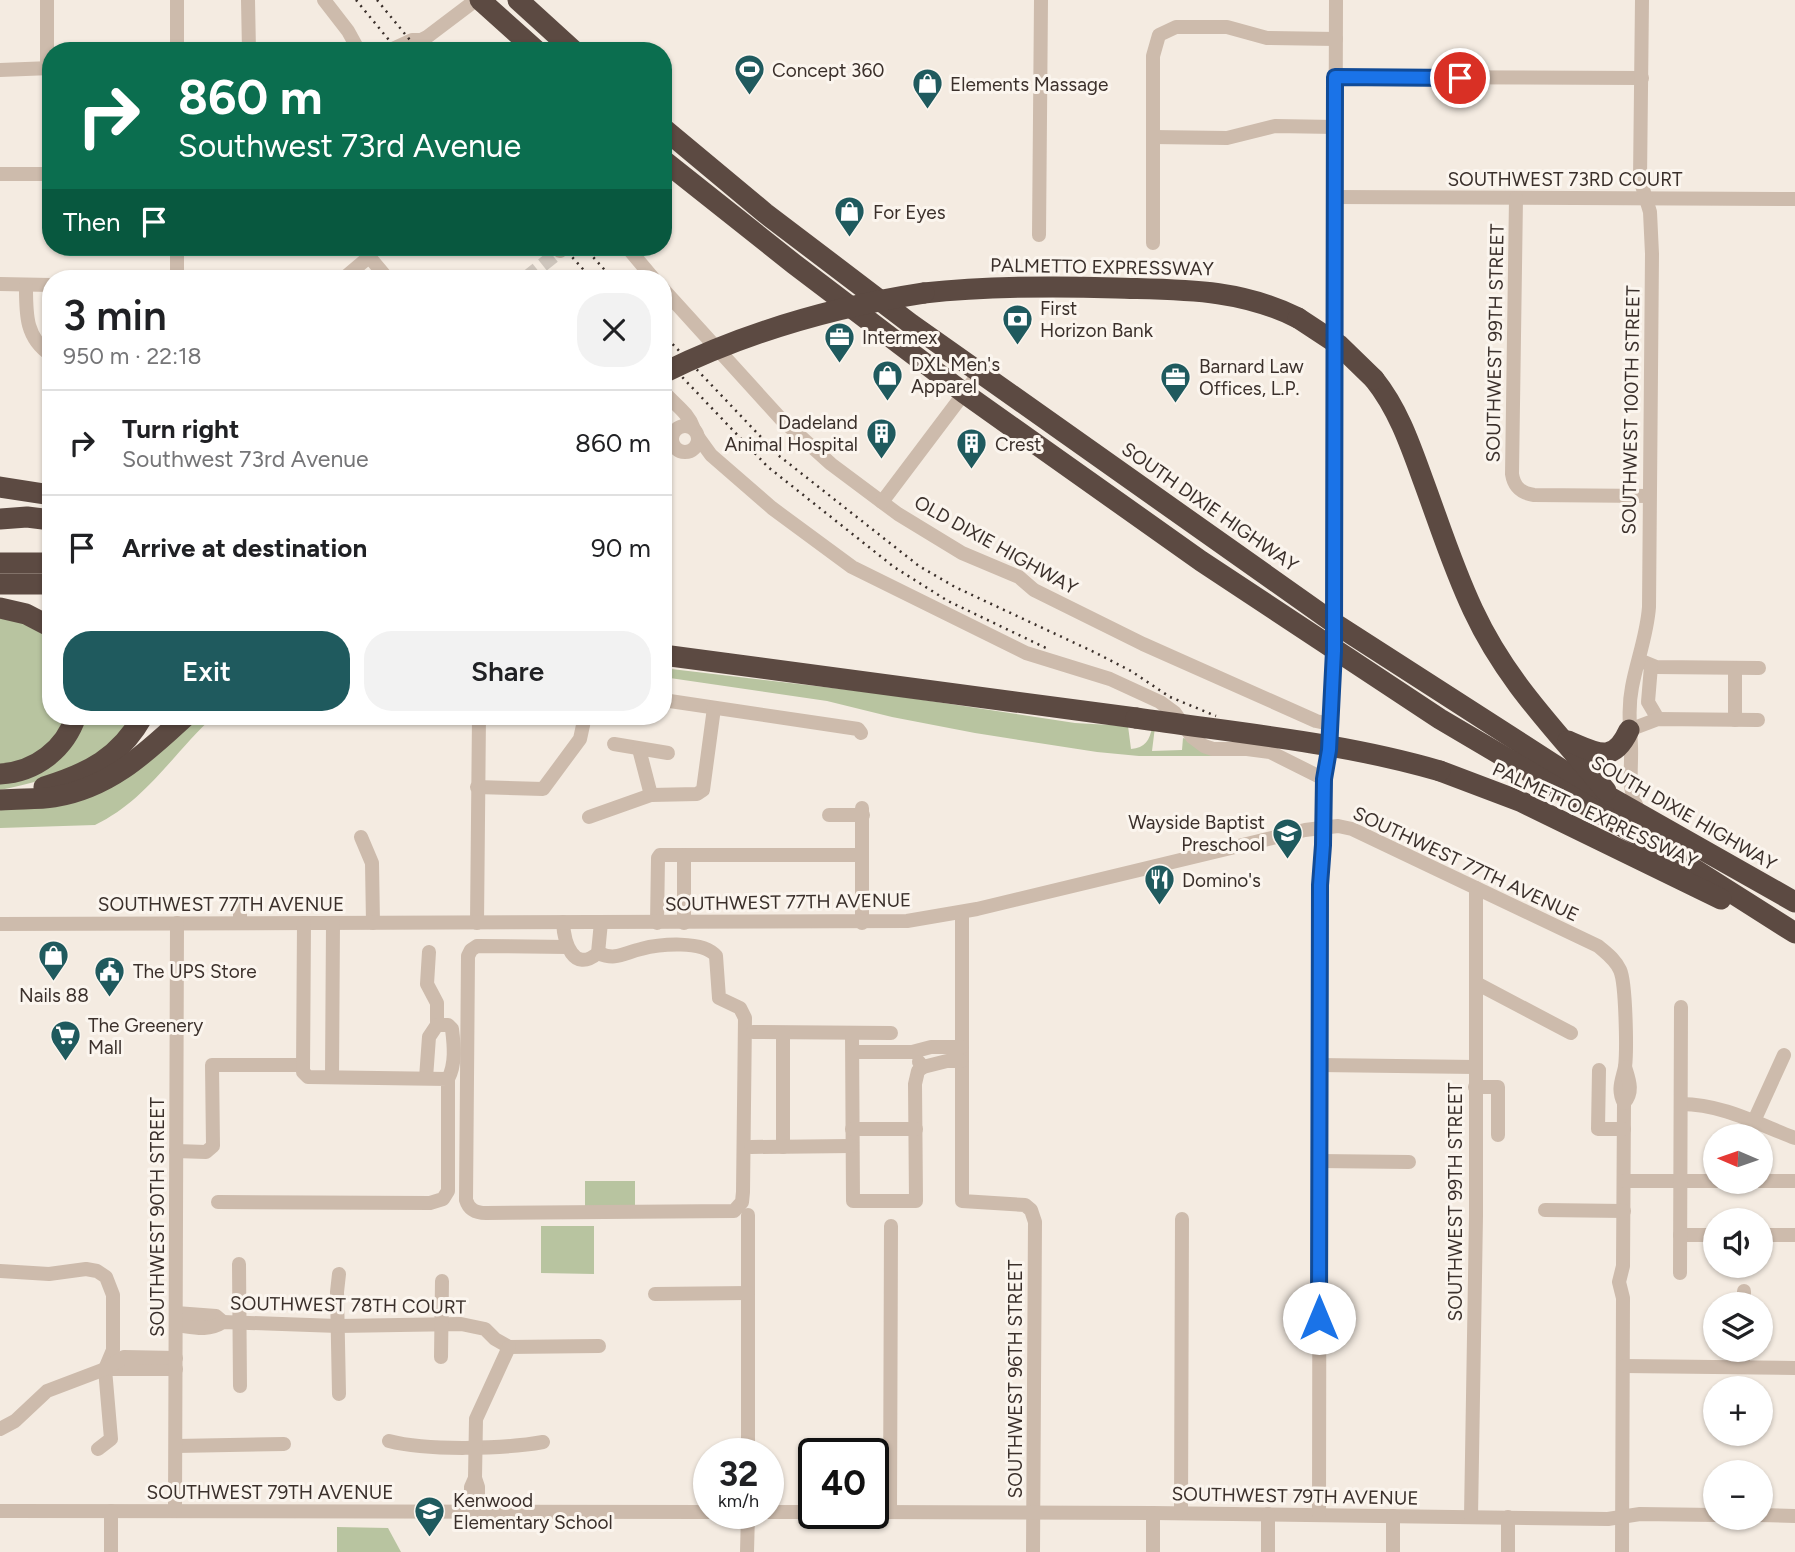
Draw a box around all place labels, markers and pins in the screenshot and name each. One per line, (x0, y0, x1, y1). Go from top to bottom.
pin (1430, 48, 1490, 108)
sports icon: Concept 360 (732, 53, 766, 97)
place label: Concept 360 (772, 59, 884, 82)
shop icon: Elements Massage (910, 67, 944, 111)
place label: Elements Massage (950, 73, 1108, 96)
shop icon: For Eyes (833, 195, 867, 239)
place label: For Eyes (873, 201, 946, 224)
place label: First Horizon Bank (1040, 297, 1154, 342)
bank icon: First Horizon Bank (1000, 302, 1034, 346)
office icon: Intermex (822, 320, 856, 364)
place label: Intermex (862, 326, 937, 349)
place label: DXL Men's Apparel (911, 353, 1000, 398)
place label: Barnard Law Offices, L.P. (1199, 355, 1304, 400)
shop icon: DXL Men's Apparel (871, 358, 905, 402)
office icon: Barnard Law Offices, L.P. (1159, 360, 1193, 404)
place label: Dadeland Animal Hospital (725, 411, 858, 456)
building icon: Dadeland Animal Hospital (864, 416, 898, 460)
building icon: Crest (955, 427, 989, 471)
place label: Crest (995, 433, 1042, 456)
place label: Wayside Baptist Preschool (1128, 811, 1265, 856)
school or university icon: Wayside Baptist Preschool (1271, 816, 1305, 860)
restaurant icon: Domino's (1142, 863, 1176, 907)
place label: Domino's (1182, 869, 1261, 892)
shop icon: Nails 88 (37, 939, 71, 983)
public building icon: The UPS Store (93, 954, 127, 998)
place label: The UPS Store (133, 960, 257, 983)
place label: Nails 88 (19, 984, 89, 1007)
place label: The Greenery Mall (88, 1014, 203, 1059)
supermarket icon: The Greenery Mall (48, 1019, 82, 1063)
place label: Kenwood Elementary School (453, 1489, 613, 1534)
school or university icon: Kenwood Elementary School (413, 1494, 447, 1538)

